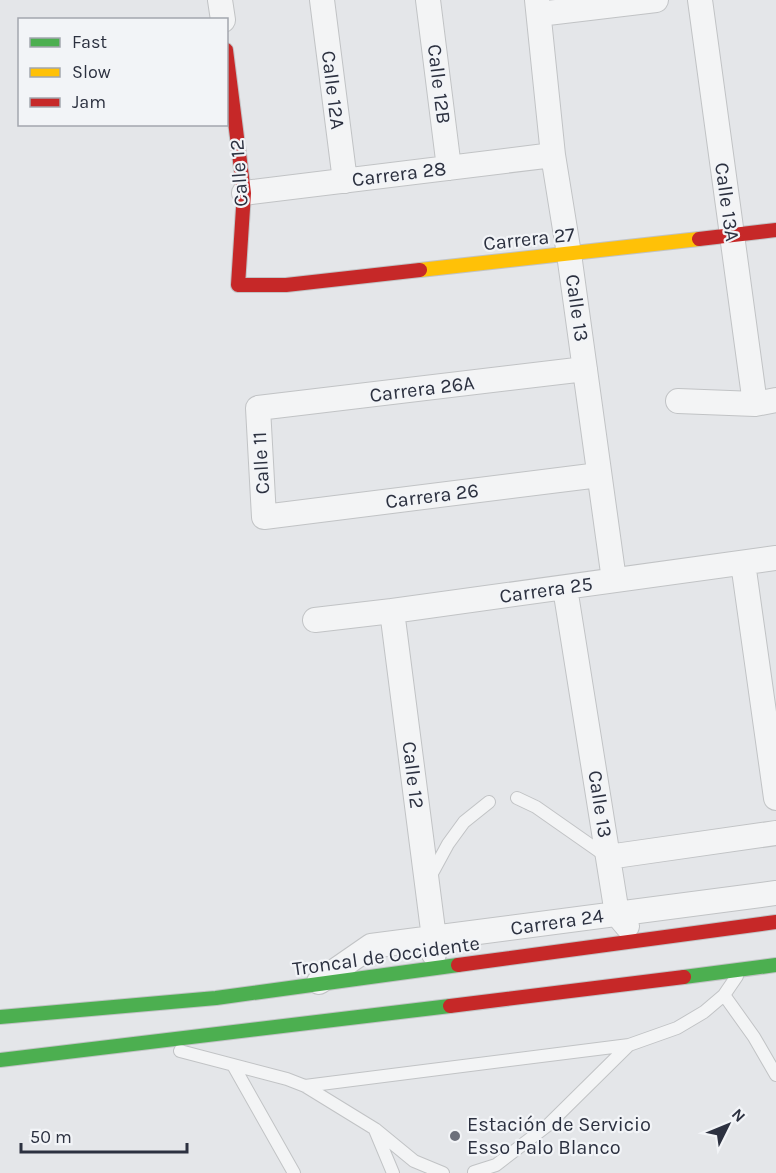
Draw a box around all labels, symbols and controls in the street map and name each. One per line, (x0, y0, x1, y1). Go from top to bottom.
legend (18, 18, 228, 126)
text: Fast (72, 31, 107, 53)
street label: Calle 12B (423, 43, 455, 125)
street label: Calle 12A (317, 49, 349, 131)
text: Slow (72, 61, 111, 83)
text: Jam (72, 91, 106, 113)
street label: Calle 12 (225, 138, 253, 208)
street label: Carrera 28 (351, 157, 447, 191)
street label: Calle 13A (710, 161, 744, 243)
street label: Carrera 27 (482, 223, 577, 255)
street label: Calle 13 (561, 273, 593, 343)
street label: Carrera 26A (368, 371, 476, 407)
street label: Calle 11 (248, 431, 274, 495)
street label: Carrera 26 (384, 479, 480, 513)
street label: Carrera 25 (498, 572, 594, 608)
street label: Calle 12 (397, 740, 429, 810)
street label: Calle 13 (583, 769, 617, 839)
street label: Carrera 24 (509, 904, 605, 940)
street label: Troncal de Occidente (291, 931, 481, 981)
north arrow (698, 1095, 758, 1155)
text: N (728, 1104, 749, 1126)
place label: Estación de Servicio Esso Palo Blanco (467, 1113, 651, 1159)
scale bar (21, 1116, 188, 1154)
text: 50 m (30, 1126, 72, 1148)
marker: Estación de Servicio Esso Palo Blanco (448, 1129, 462, 1143)

